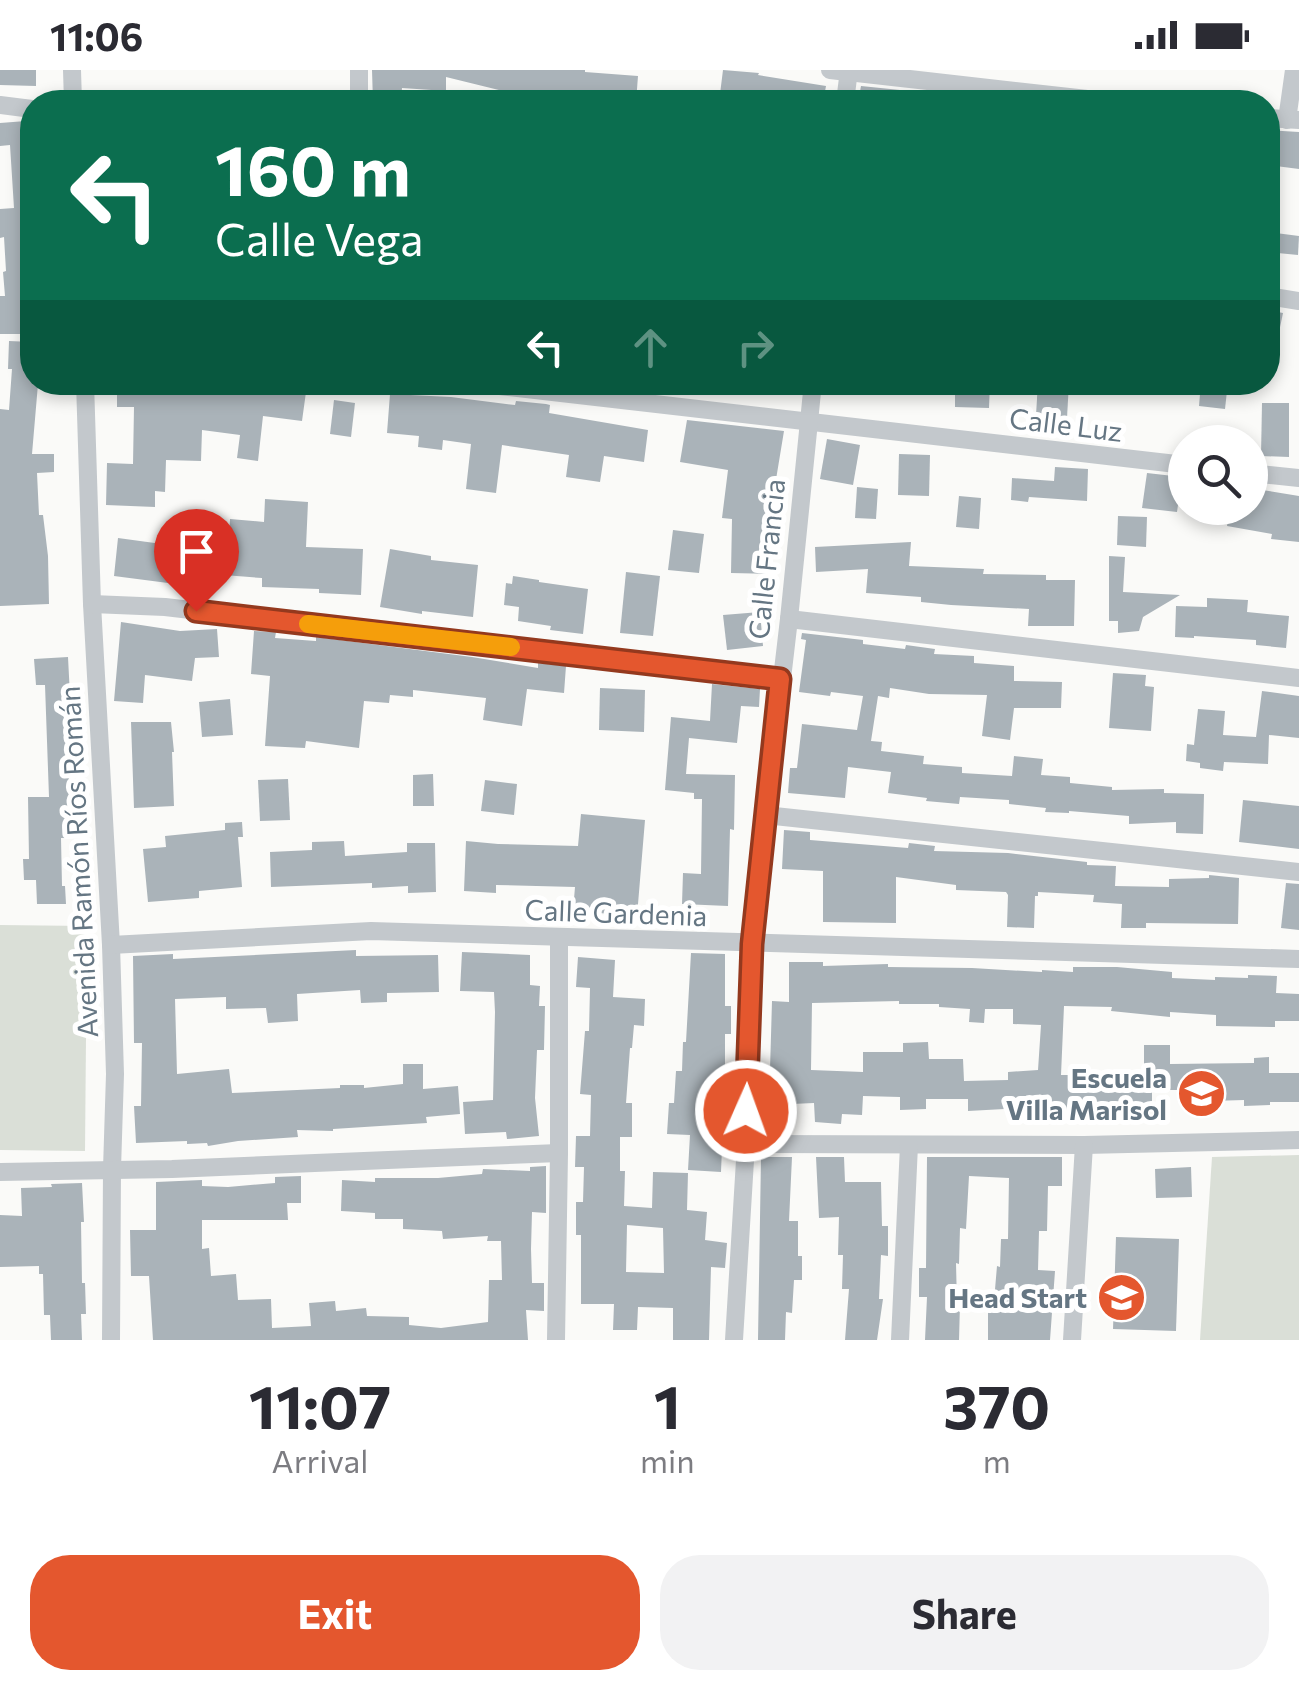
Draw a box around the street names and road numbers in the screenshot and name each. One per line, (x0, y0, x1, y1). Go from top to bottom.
street label: Calle Luz (1007, 400, 1125, 448)
street label: Calle Francia (741, 477, 791, 641)
street label: Avenida Ramón Ríos Román (52, 685, 104, 1039)
street label: Calle Gardenia (524, 892, 708, 932)

